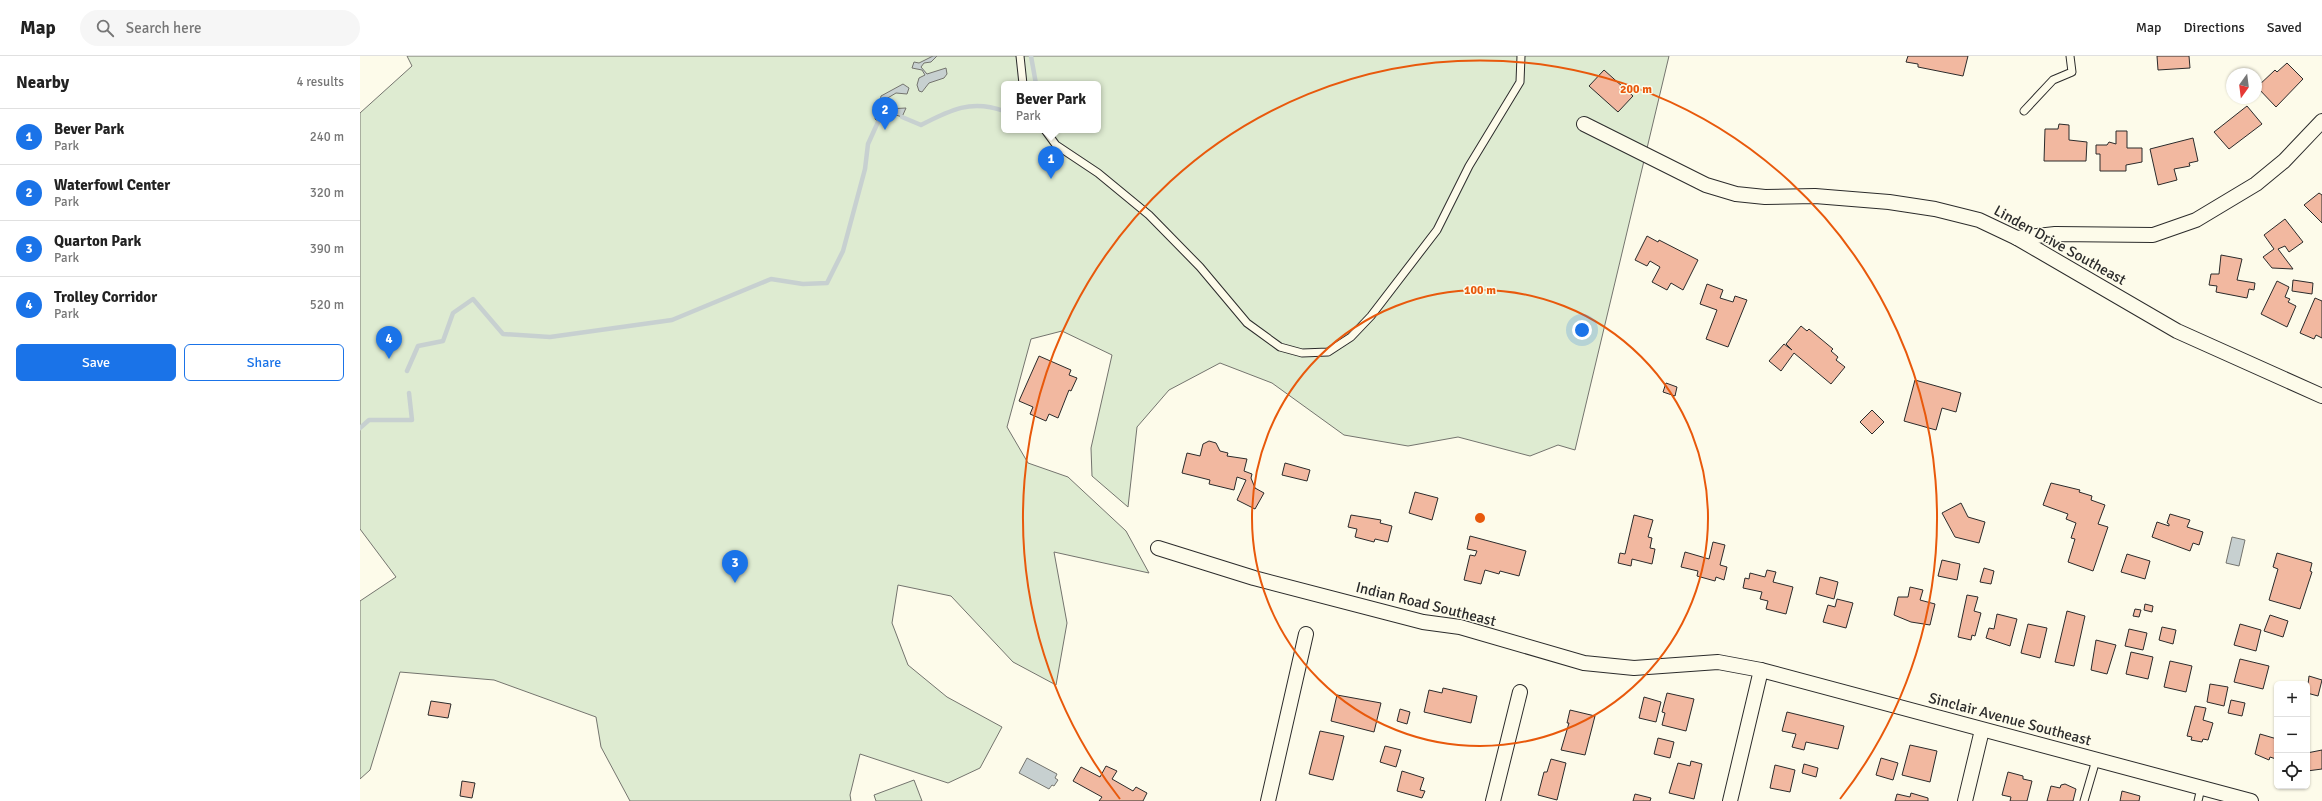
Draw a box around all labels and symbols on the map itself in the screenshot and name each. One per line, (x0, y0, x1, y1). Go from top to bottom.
north arrow (2226, 68, 2262, 104)
text: 200 m (1620, 82, 1652, 97)
pin: 2 (872, 97, 898, 130)
pin: 1 (1038, 146, 1064, 179)
street label: Linden Drive Southeast (1991, 201, 2129, 289)
text: 100 m (1464, 283, 1496, 298)
your location (1572, 320, 1592, 340)
pin: 4 (376, 326, 402, 359)
centre of rings (1473, 511, 1487, 525)
pin: 3 (722, 550, 748, 583)
street label: Indian Road Southeast (1354, 578, 1498, 630)
street label: Sinclair Avenue Southeast (1927, 689, 2093, 749)

